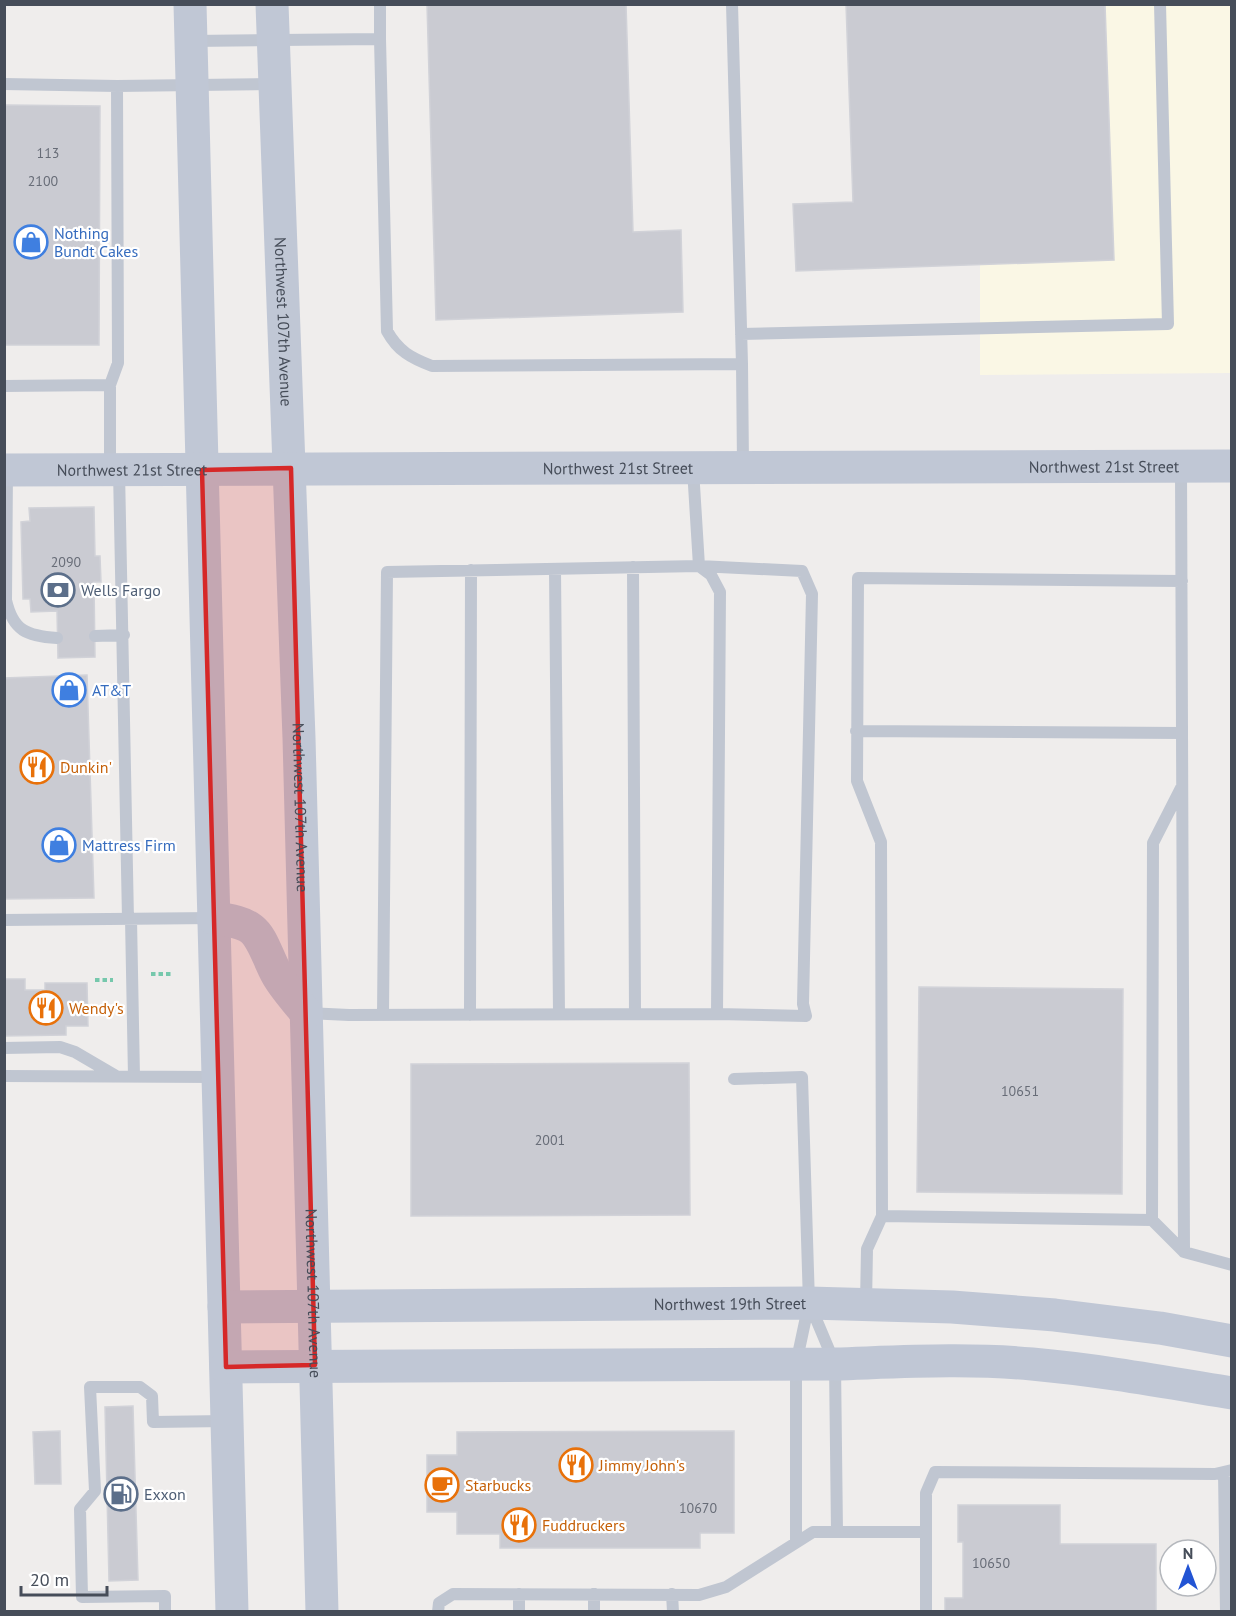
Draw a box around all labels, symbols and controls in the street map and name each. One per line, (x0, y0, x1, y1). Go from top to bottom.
house number: 113 (37, 144, 59, 162)
house number: 2100 (28, 172, 59, 190)
place label: Nothing Bundt Cakes (54, 223, 138, 261)
shop icon: Nothing Bundt Cakes (13, 224, 49, 260)
street label: Northwest 107th Avenue (271, 237, 297, 407)
street label: Northwest 21st Street (1029, 456, 1180, 477)
street label: Northwest 21st Street (543, 458, 694, 478)
street label: Northwest 21st Street (57, 459, 208, 480)
house number: 2090 (51, 553, 82, 571)
bank icon: Wells Fargo (40, 572, 76, 608)
place label: Wells Fargo (81, 580, 161, 600)
shop icon: AT&T (51, 672, 87, 708)
place label: AT&T (92, 680, 131, 700)
street label: Northwest 107th Avenue (288, 722, 313, 892)
restaurant icon: Dunkin' (19, 749, 55, 785)
place label: Dunkin' (60, 757, 112, 777)
shop icon: Mattress Firm (41, 827, 77, 863)
place label: Mattress Firm (82, 835, 176, 855)
restaurant icon: Wendy's (28, 990, 64, 1026)
place label: Wendy's (69, 998, 124, 1018)
house number: 10651 (1001, 1082, 1039, 1100)
house number: 2001 (535, 1131, 565, 1149)
street label: Northwest 107th Avenue (301, 1208, 326, 1378)
street label: Northwest 19th Street (654, 1293, 807, 1314)
restaurant icon: Jimmy John's (558, 1447, 594, 1483)
place label: Jimmy John's (598, 1455, 685, 1475)
cafe icon: Starbucks (424, 1467, 460, 1503)
place label: Starbucks (465, 1475, 531, 1495)
fuel station icon: Exxon (103, 1476, 139, 1512)
place label: Exxon (144, 1484, 186, 1504)
house number: 10670 (679, 1499, 717, 1517)
restaurant icon: Fuddruckers (501, 1507, 537, 1543)
place label: Fuddruckers (542, 1515, 625, 1535)
north arrow (1158, 1538, 1218, 1598)
text: N (1183, 1543, 1193, 1563)
house number: 10650 (972, 1554, 1010, 1572)
scale bar (21, 1559, 106, 1597)
text: 20 m (30, 1568, 69, 1591)

